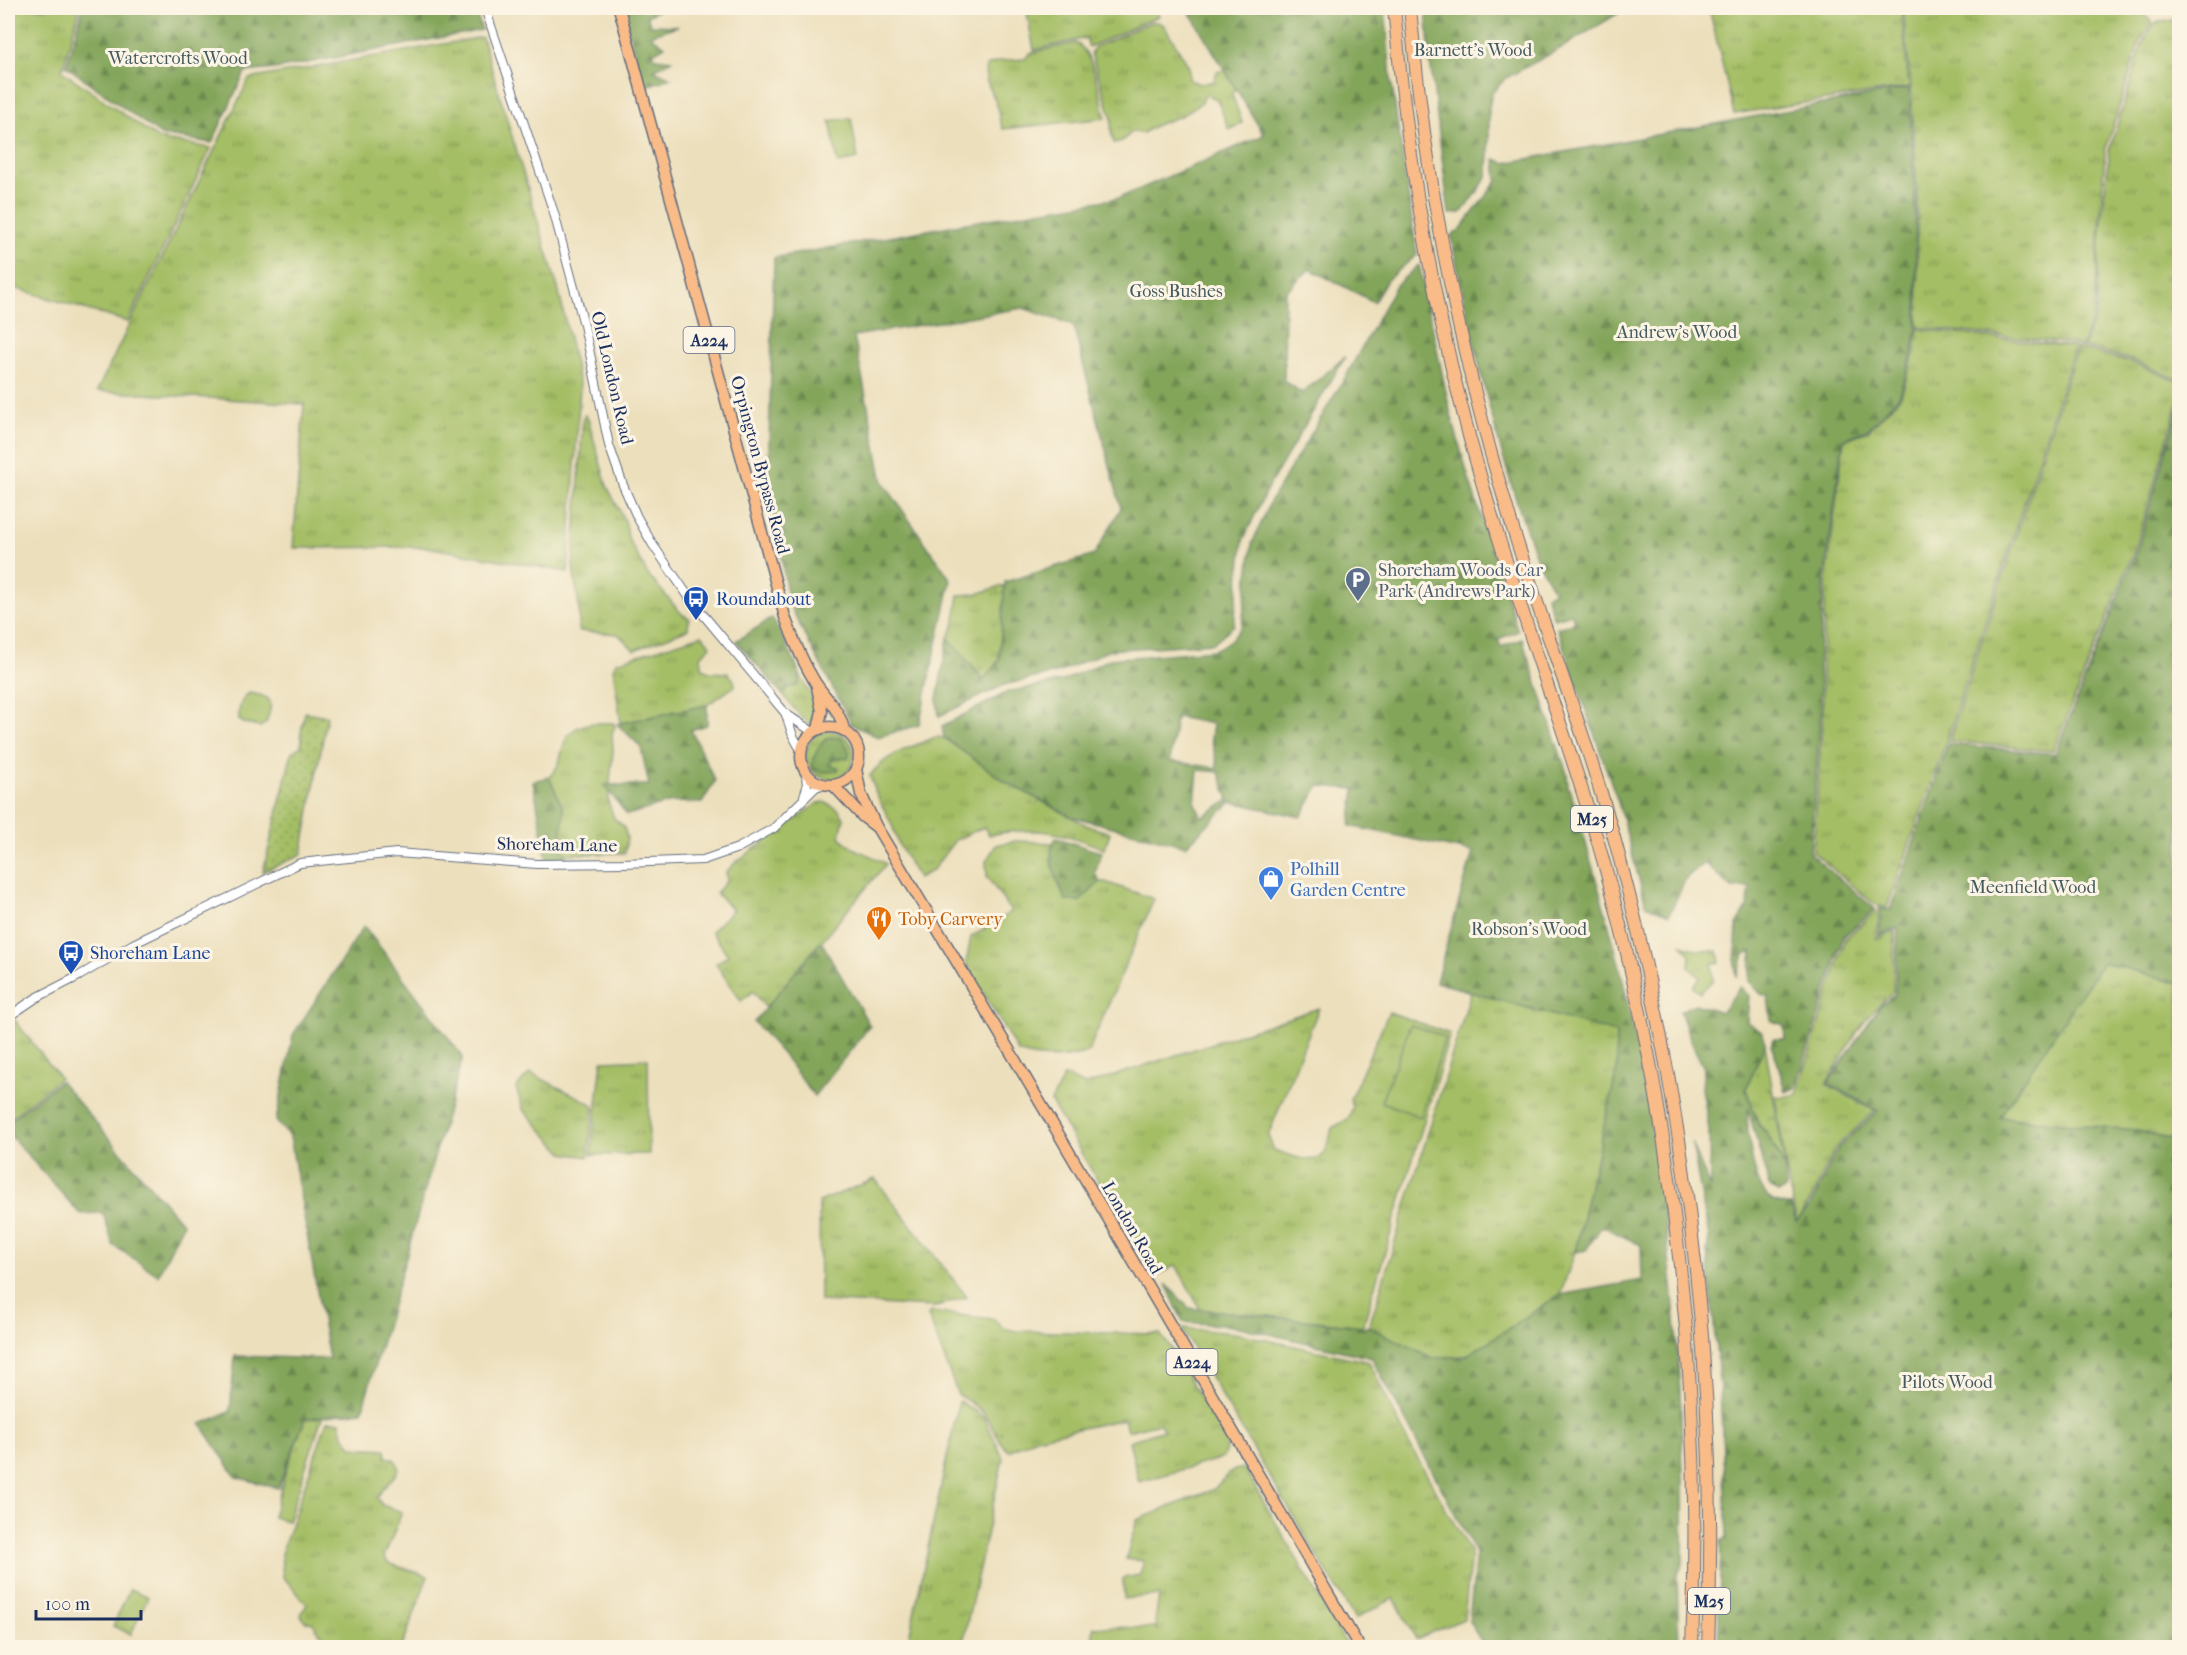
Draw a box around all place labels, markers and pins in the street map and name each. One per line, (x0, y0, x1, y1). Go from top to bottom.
place label: Shoreham Woods Car Park (Andrews Park) (1378, 560, 1543, 602)
parking icon: Shoreham Woods Car Park (Andrews Park) (1343, 565, 1373, 603)
bus stop icon: Roundabout (681, 584, 711, 622)
place label: Roundabout (716, 589, 812, 610)
place label: Polhill Garden Centre (1290, 859, 1406, 901)
shop icon: Polhill Garden Centre (1256, 864, 1286, 902)
restaurant icon: Toby Carvery (864, 904, 894, 942)
place label: Toby Carvery (898, 909, 1004, 930)
bus stop icon: Shoreham Lane (56, 938, 86, 976)
place label: Shoreham Lane (90, 943, 211, 964)

